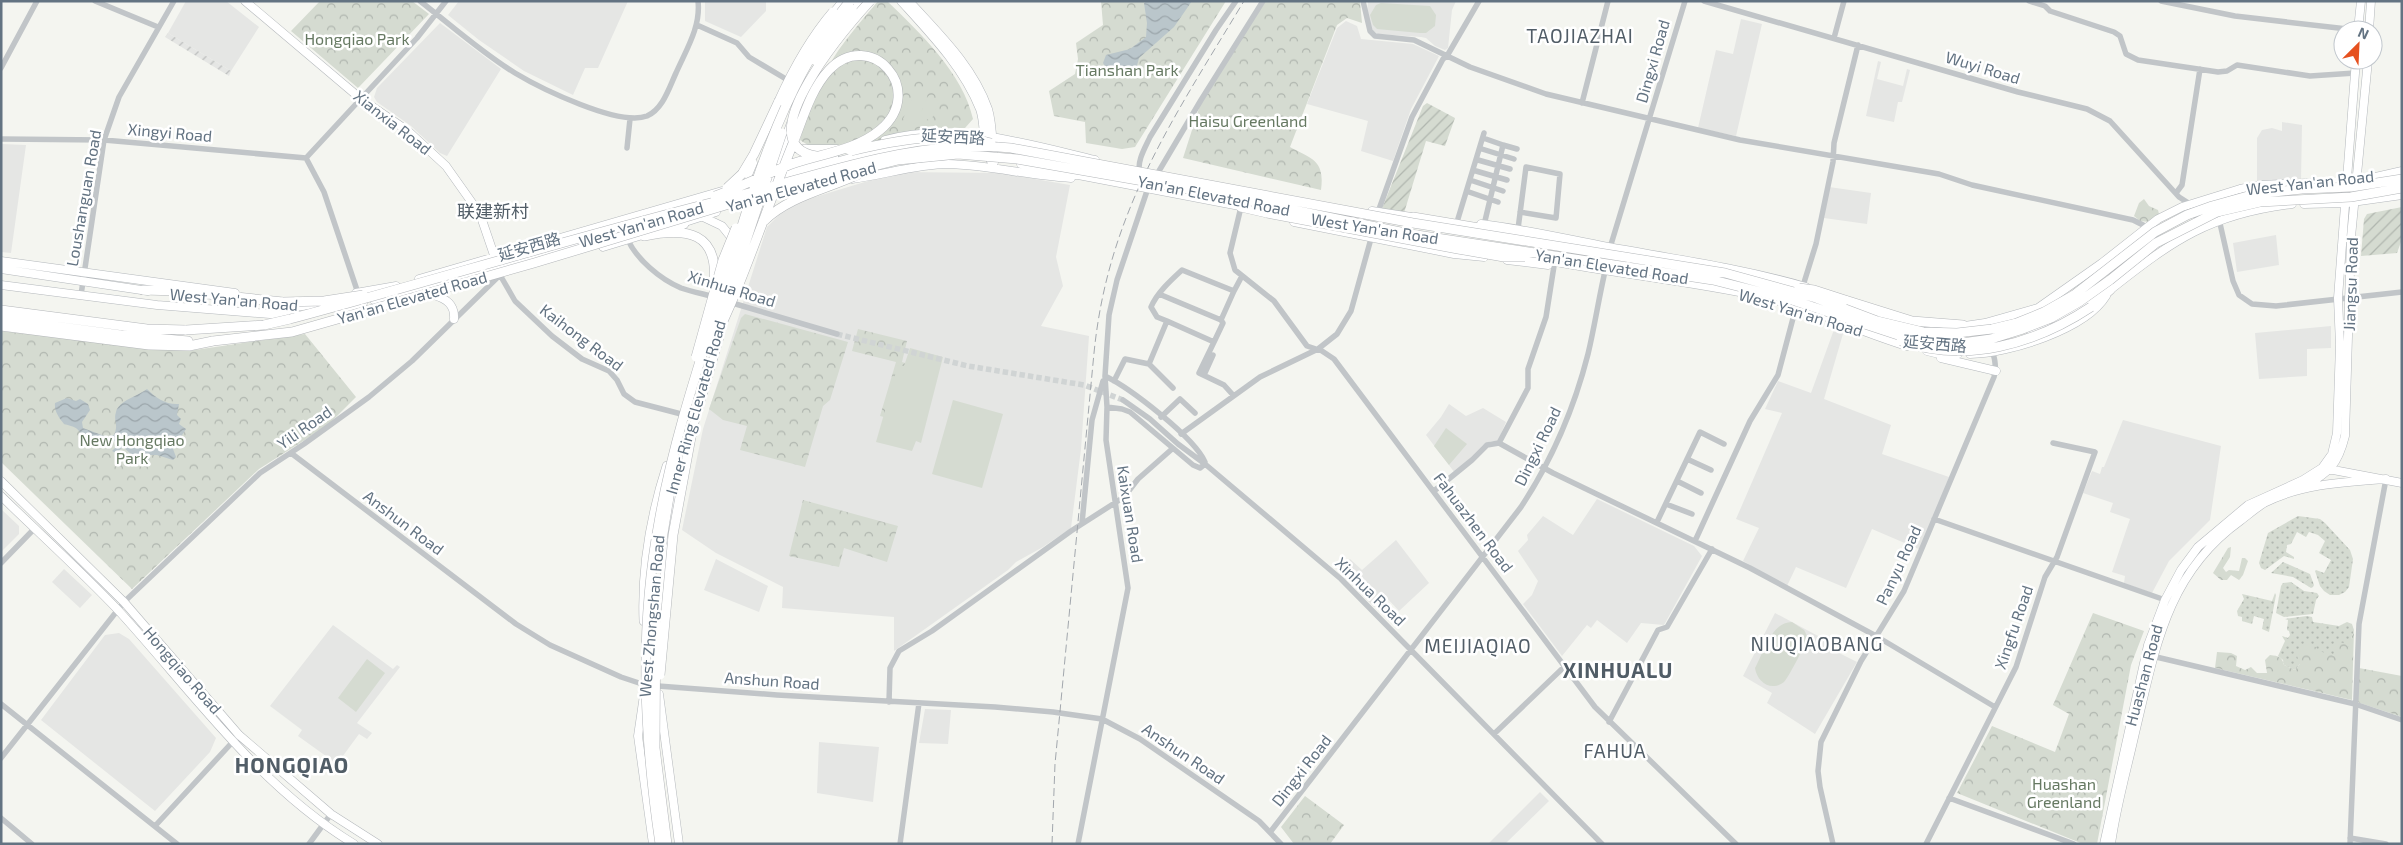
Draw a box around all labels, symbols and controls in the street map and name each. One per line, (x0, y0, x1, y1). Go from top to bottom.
street label: Dingxi Road (1631, 17, 1673, 105)
north arrow (2333, 20, 2383, 70)
text: N (2355, 23, 2372, 42)
district label: TAOJIAZHAI (1526, 24, 1634, 47)
park label: Hongqiao Park (304, 29, 410, 48)
street label: Wuyi Road (1943, 47, 2023, 87)
park label: Tianshan Park (1075, 60, 1179, 79)
street label: Xianxia Road (350, 86, 436, 158)
park label: Haisu Greenland (1189, 111, 1308, 130)
street label: Xingyi Road (127, 119, 213, 145)
street label: 延安西路 (921, 125, 985, 147)
street label: Loushanguan Road (62, 128, 104, 268)
street label: Yan'an Elevated Road (724, 157, 878, 215)
street label: West Yan'an Road (2245, 166, 2375, 198)
street label: Yan'an Elevated Road (1136, 171, 1292, 219)
street label: West Yan'an Road (576, 197, 706, 251)
district label: 联建新村 (457, 200, 529, 222)
street label: West Yan'an Road (1310, 209, 1440, 247)
street label: 延安西路 (496, 228, 562, 264)
street label: Jiangsu Road (2339, 237, 2361, 331)
street label: Yan'an Elevated Road (1534, 245, 1690, 287)
street label: Xinhua Road (686, 266, 778, 310)
street label: Yan'an Elevated Road (335, 267, 489, 327)
street label: West Yan'an Road (169, 284, 299, 314)
street label: West Yan'an Road (1737, 284, 1865, 340)
street label: Kaihong Road (537, 300, 627, 374)
street label: Inner Ring Elevated Road (661, 318, 729, 496)
street label: 延安西路 (1902, 331, 1968, 355)
street label: Yili Road (273, 401, 335, 453)
street label: Dingxi Road (1510, 403, 1564, 489)
park label: New Hongqiao Park (79, 430, 185, 467)
street label: Kaixuan Road (1114, 464, 1148, 564)
street label: Fahuazhen Road (1430, 468, 1518, 576)
street label: Anshun Road (360, 486, 448, 558)
street label: Panyu Road (1871, 522, 1925, 608)
street label: West Zhongshan Road (634, 534, 668, 698)
street label: Xinhua Road (1332, 553, 1410, 629)
street label: Xingfu Road (1990, 582, 2036, 672)
street label: Huashan Road (2120, 622, 2166, 728)
street label: Hongqiao Road (140, 623, 226, 717)
district label: NIUQIAOBANG (1750, 632, 1884, 655)
district label: MEIJIAQIAO (1424, 634, 1532, 657)
district label: XINHUALU (1563, 657, 1673, 682)
street label: Anshun Road (724, 667, 820, 693)
street label: Anshun Road (1139, 718, 1229, 788)
street label: Dingxi Road (1267, 730, 1335, 810)
district label: FAHUA (1583, 739, 1647, 762)
district label: HONGQIAO (235, 752, 349, 778)
park label: Huashan Greenland (2027, 774, 2101, 811)

